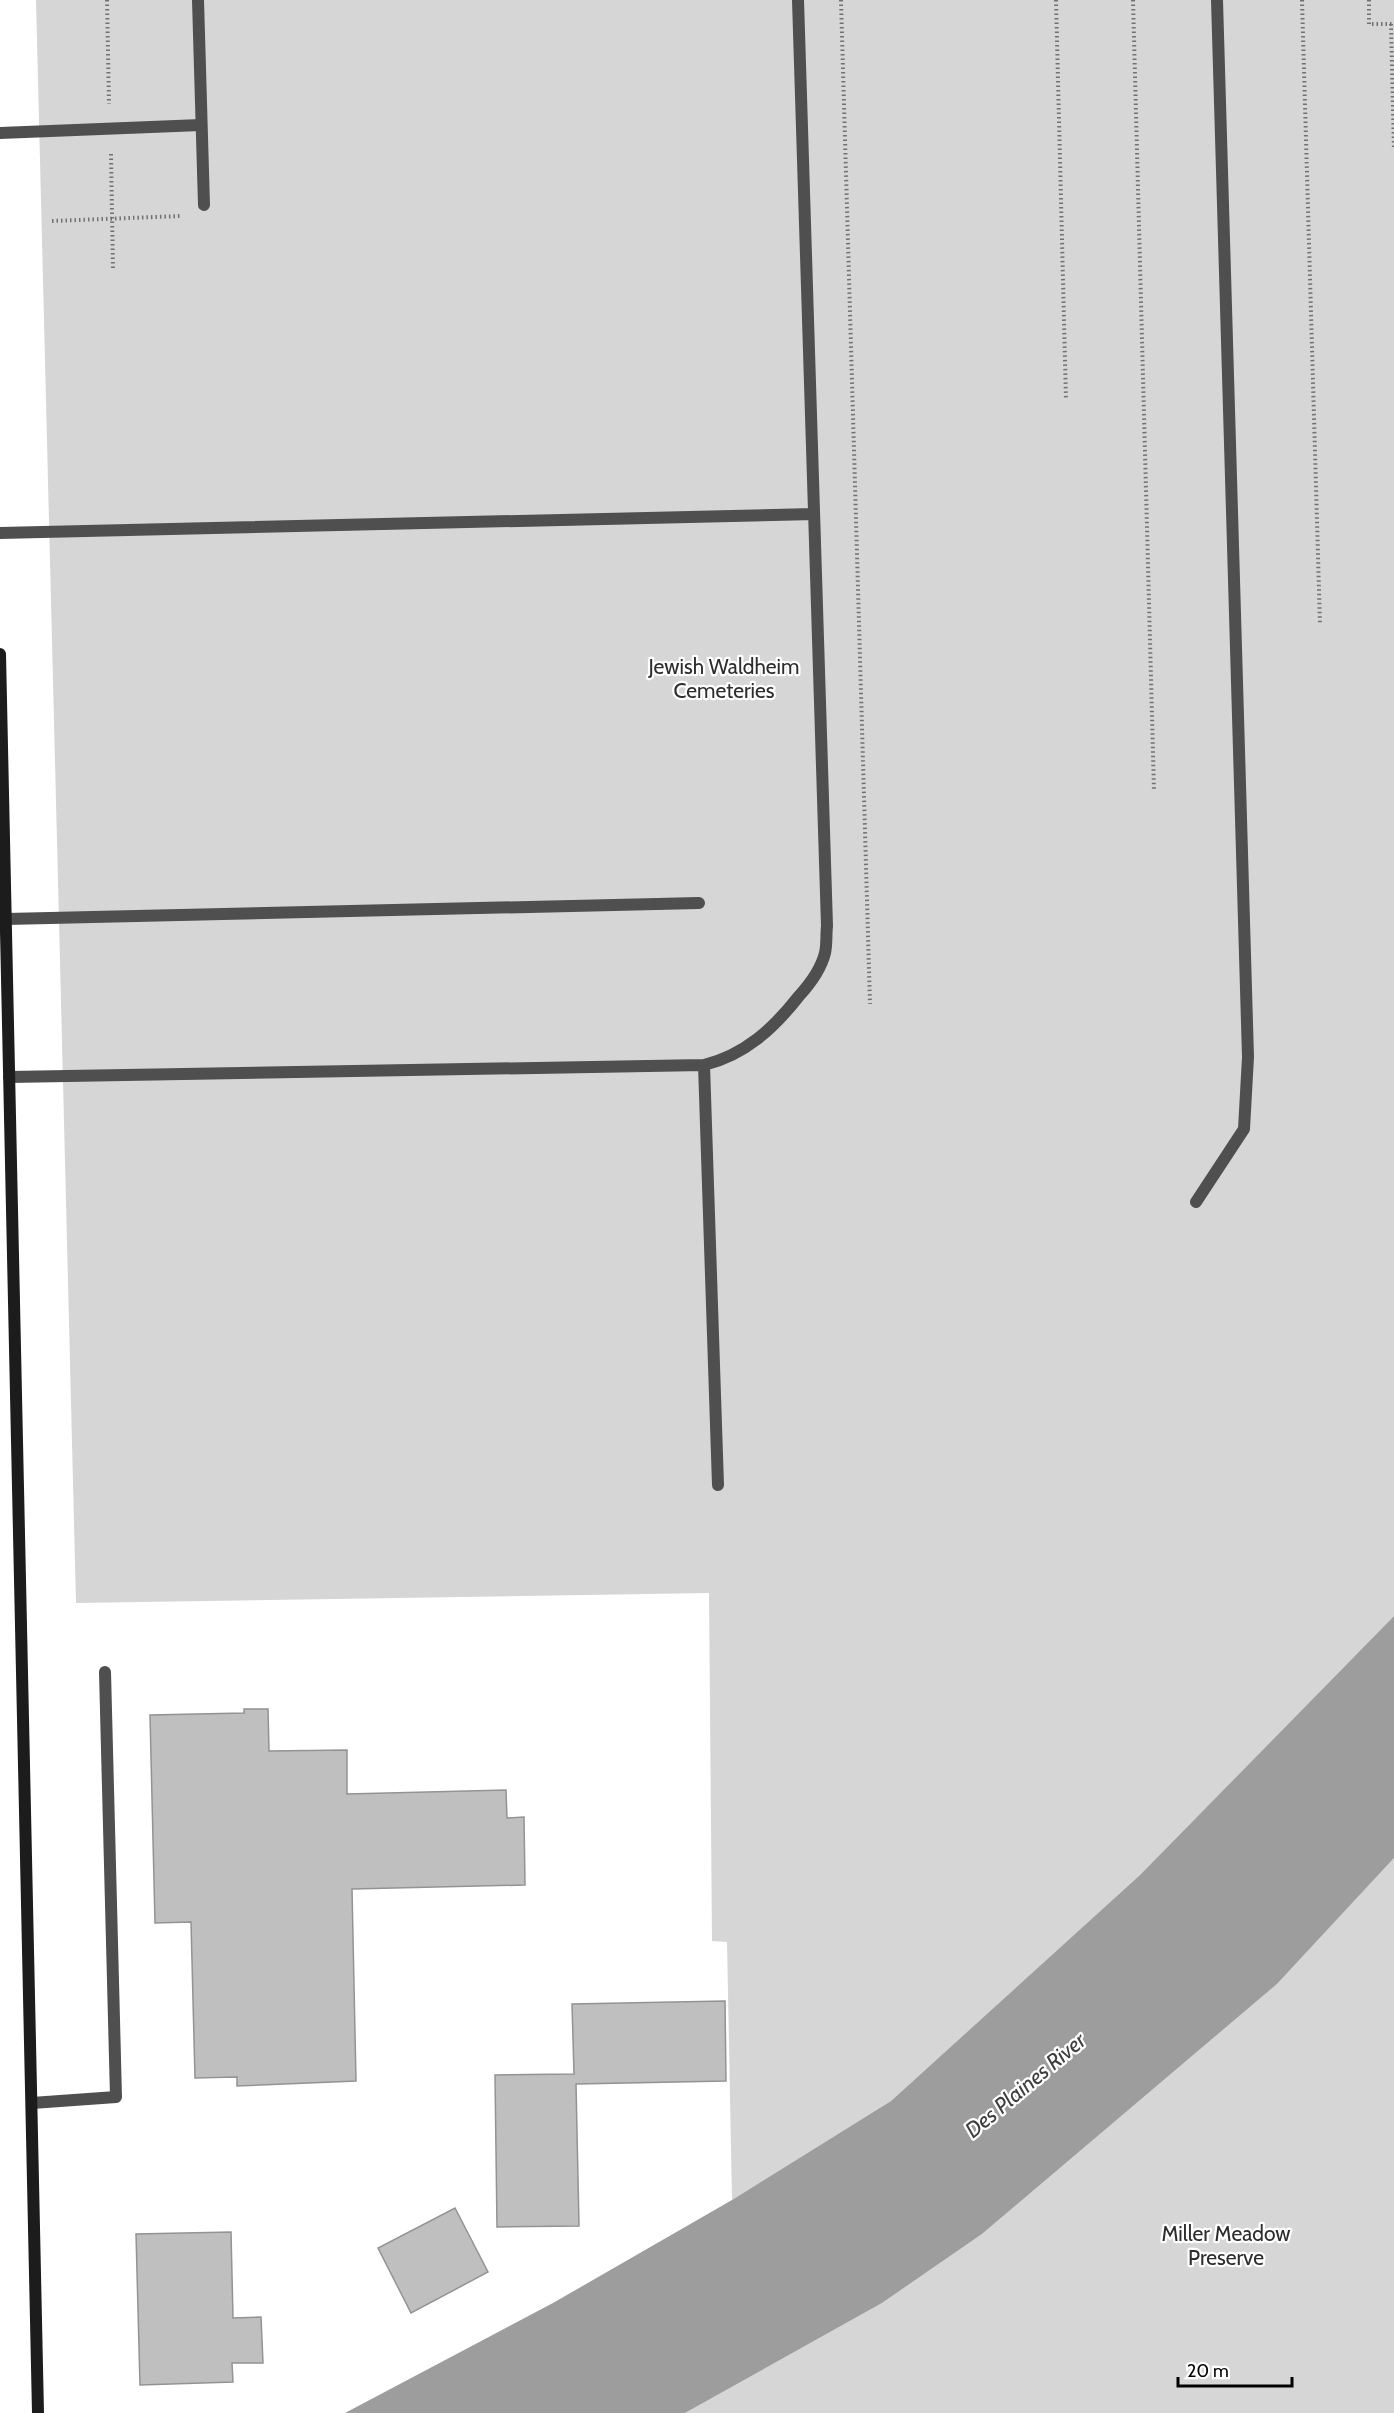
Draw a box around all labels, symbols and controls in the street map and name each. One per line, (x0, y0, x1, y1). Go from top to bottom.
park label: Jewish Waldheim Cemeteries (648, 654, 799, 703)
water label: Des Plaines River (959, 2026, 1092, 2144)
park label: Miller Meadow Preserve (1161, 2221, 1291, 2270)
scale bar (1178, 2350, 1292, 2388)
text: 20 m (1187, 2360, 1229, 2382)

